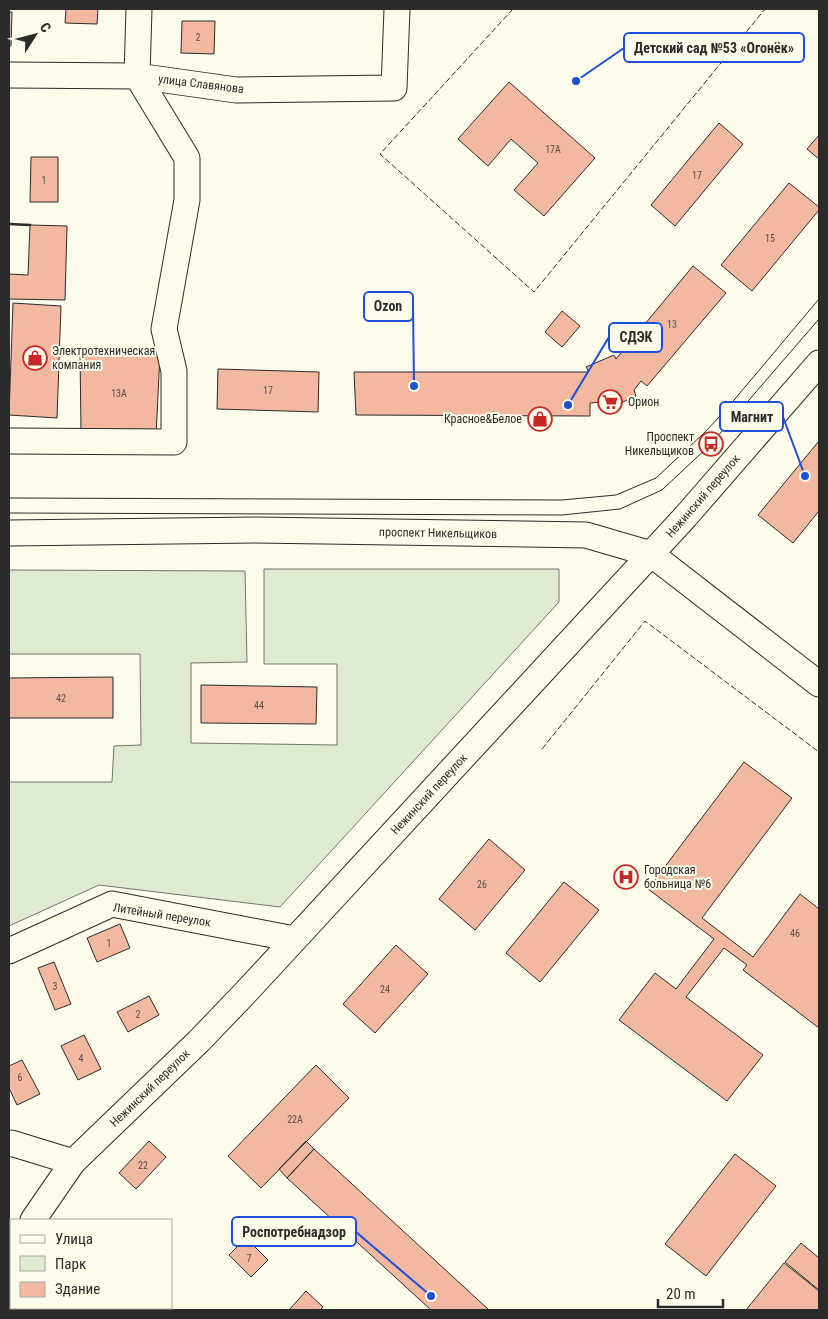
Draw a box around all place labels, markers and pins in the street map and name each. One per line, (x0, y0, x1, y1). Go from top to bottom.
callout: Детский сад №53 «Огонёк» (624, 33, 804, 62)
callout: Ozon (364, 292, 413, 321)
callout: СДЭК (609, 323, 662, 352)
place label: Электротехническая компания (52, 344, 155, 372)
shop icon: Электротехническая компания (22, 345, 48, 371)
supermarket icon: Орион (597, 389, 623, 415)
place label: Орион (628, 395, 659, 409)
callout: Магнит (720, 402, 783, 431)
shop icon: Красное&Белое (527, 406, 553, 432)
place label: Красное&Белое (444, 412, 522, 426)
place label: Проспект Никельщиков (625, 430, 694, 458)
bus stop icon: Проспект Никельщиков (698, 431, 724, 457)
place label: Городская больница №6 (644, 863, 711, 891)
hospital icon: Городская больница №6 (613, 864, 639, 890)
callout: Роспотребнадзор (232, 1217, 356, 1246)

